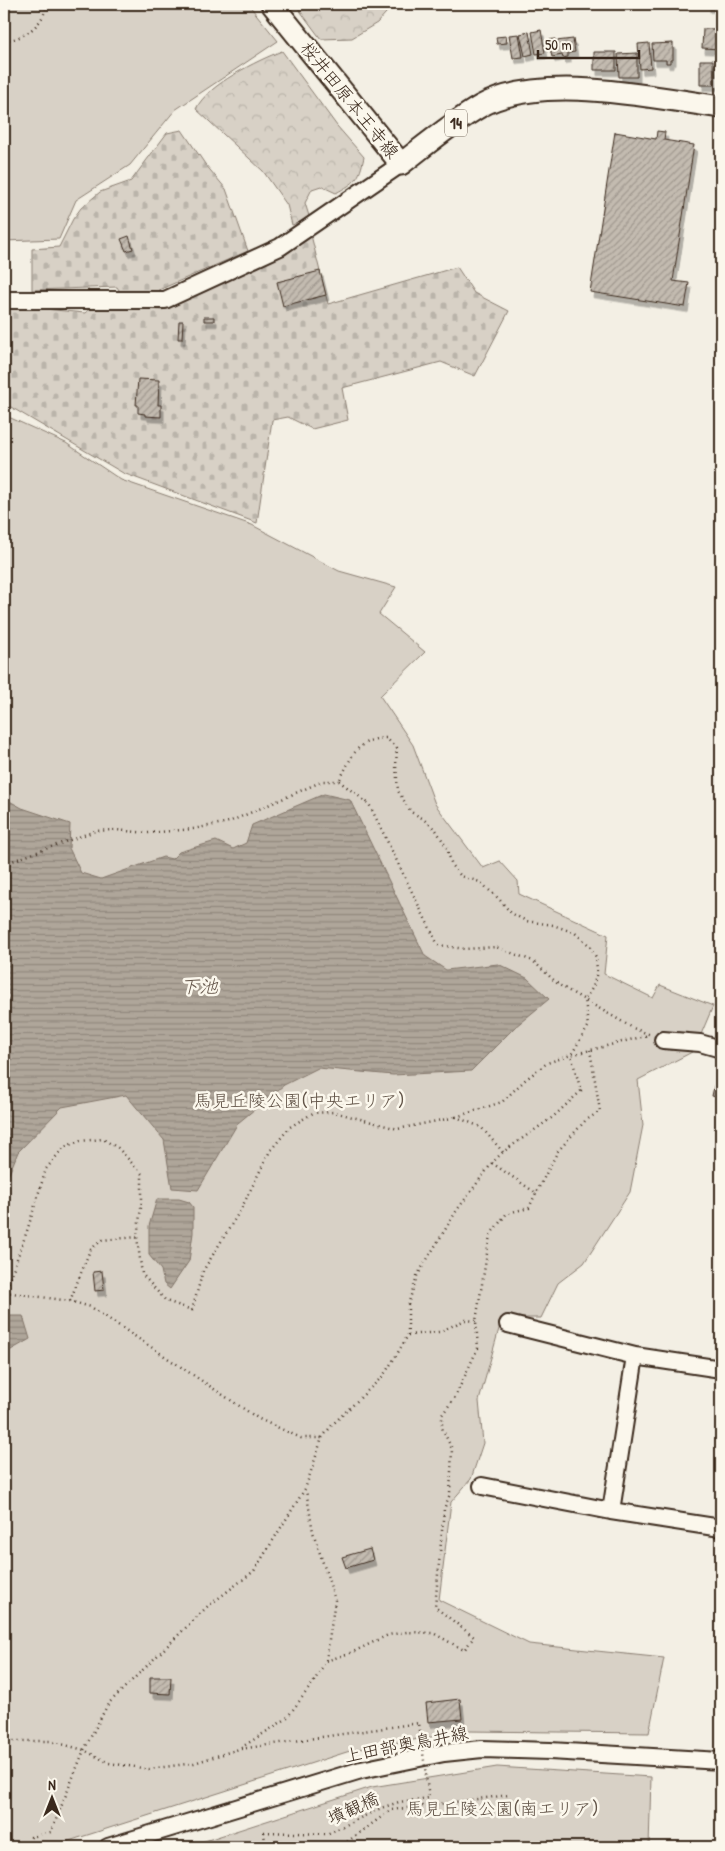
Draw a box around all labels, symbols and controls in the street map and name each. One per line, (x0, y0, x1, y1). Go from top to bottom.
scale bar (538, 28, 639, 60)
text: 50 m (545, 34, 572, 55)
street label: 桜井田原本王寺線 (295, 36, 405, 164)
road number: 14 (445, 110, 467, 136)
water label: 下池 (180, 973, 219, 999)
park label: 馬見丘陵公園(中央エリア) (194, 1088, 404, 1113)
street label: 上田部奥鳥井線 (342, 1720, 470, 1768)
north arrow (28, 1774, 78, 1824)
text: N (48, 1775, 56, 1794)
street label: 墳観橋 (323, 1786, 383, 1830)
park label: 馬見丘陵公園(南エリア) (406, 1796, 598, 1821)

